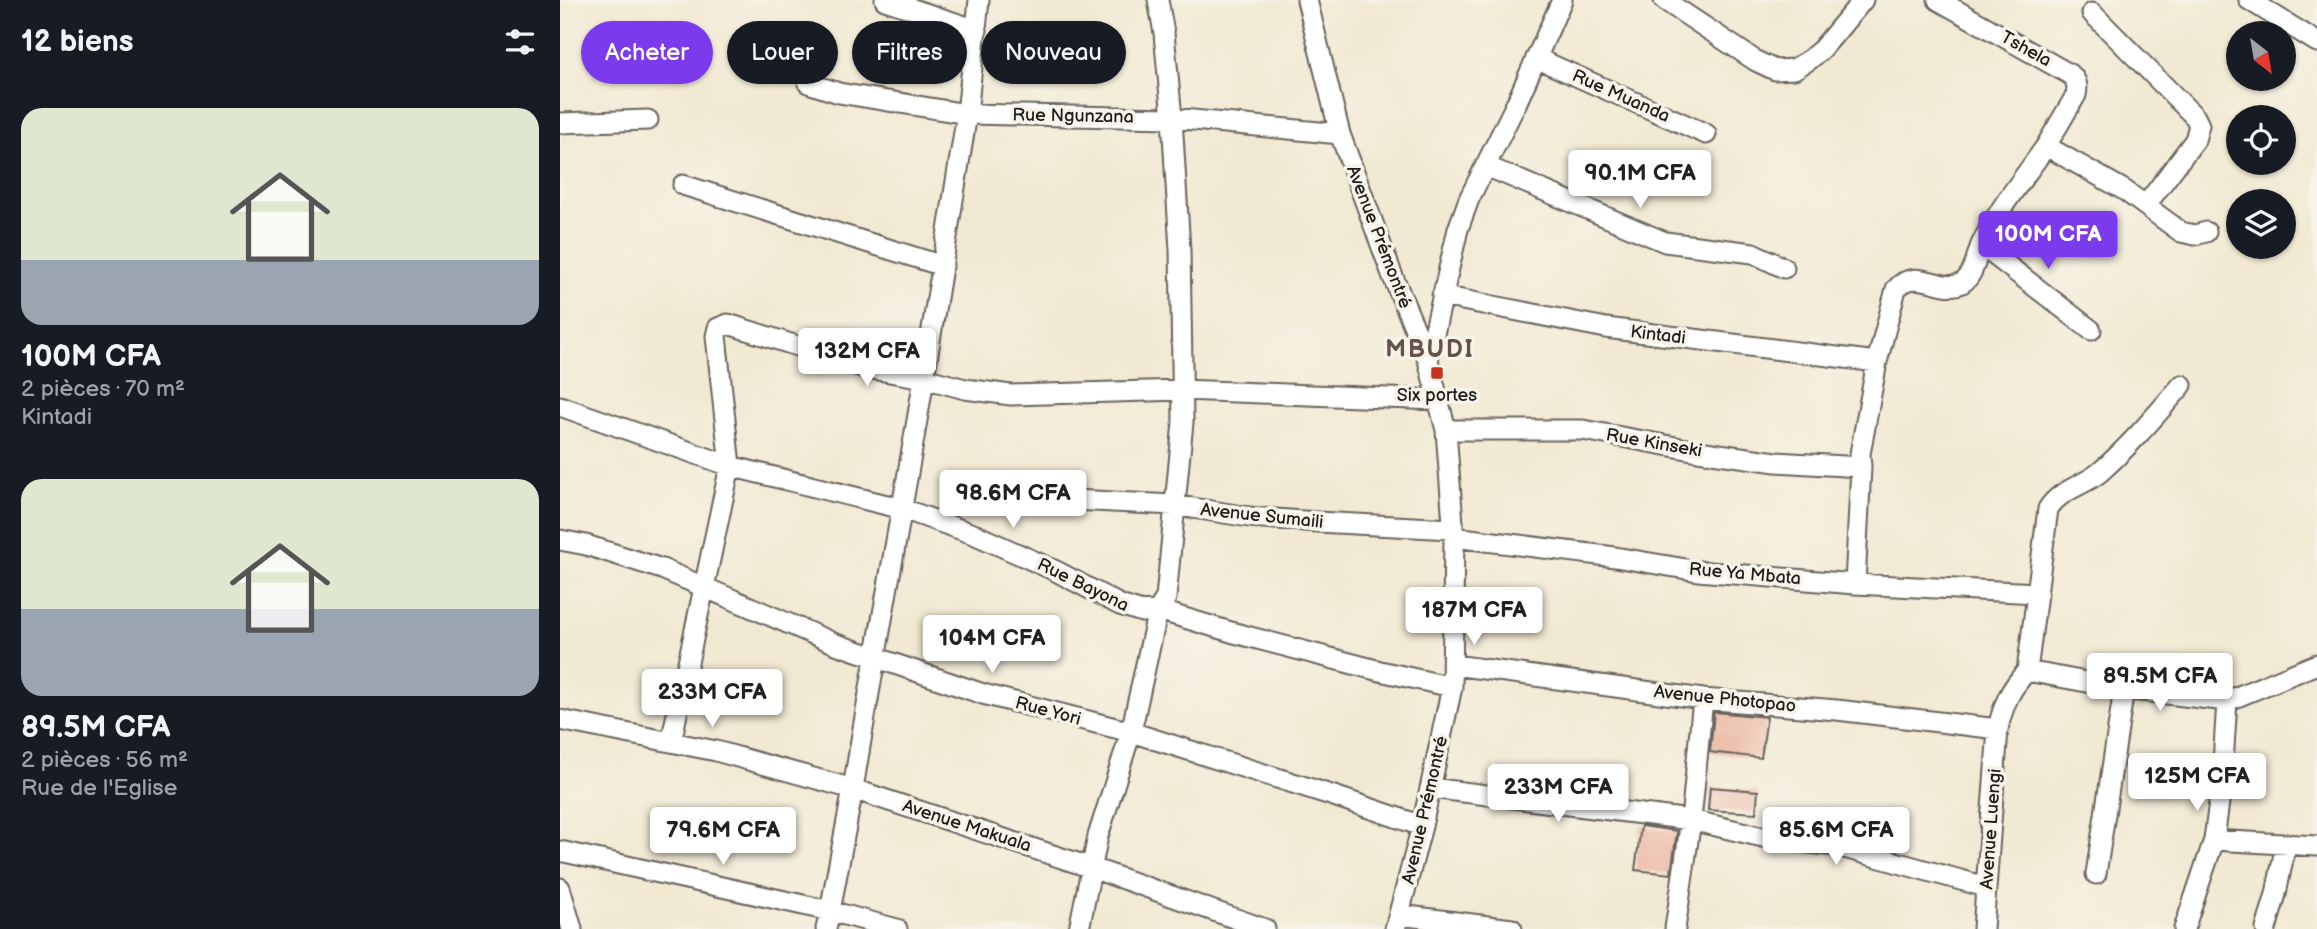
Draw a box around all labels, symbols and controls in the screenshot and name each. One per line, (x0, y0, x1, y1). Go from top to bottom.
chip: Acheter (581, 21, 713, 84)
chip: Louer (727, 21, 838, 84)
chip: Filtres (852, 21, 967, 84)
chip: Nouveau (981, 21, 1126, 84)
north arrow (2226, 21, 2296, 91)
map controls (2226, 21, 2296, 259)
icon: filters (501, 23, 539, 61)
text: 12 biens (21, 24, 133, 60)
street label: Tshela (1997, 27, 2055, 71)
street label: Rue Muanda (1569, 65, 1673, 127)
street label: Rue Ngunzana (1012, 104, 1134, 128)
button: locate (2226, 105, 2296, 175)
pin: 90.1M CFA (1560, 150, 1720, 210)
icon: home (217, 154, 343, 280)
text: 90.1M CFA (1584, 159, 1696, 187)
street label: Avenue Prémontré (1342, 163, 1416, 312)
button: layers (2226, 189, 2296, 259)
pin: 100M CFA (1976, 212, 2120, 271)
text: 100M CFA (1994, 220, 2102, 248)
street label: Kintadi (1629, 321, 1687, 349)
pin: 132M CFA (795, 328, 939, 388)
district label: MBUDI (1385, 335, 1475, 364)
text: 132M CFA (814, 337, 920, 365)
text: 100M CFA (21, 339, 161, 375)
marker: Six portes (1429, 365, 1445, 381)
text: 2 pièces · 70 m² (21, 375, 185, 403)
place label: Six portes (1397, 385, 1477, 406)
text: Kintadi (21, 403, 92, 431)
street label: Rue Kinseki (1604, 424, 1704, 462)
pin: 98.6M CFA (933, 470, 1093, 530)
text: 98.6M CFA (955, 479, 1071, 507)
street label: Avenue Sumaili (1200, 499, 1324, 533)
icon: home (217, 525, 343, 651)
street label: Rue Bayona (1034, 554, 1132, 616)
street label: Rue Ya Mbata (1688, 559, 1802, 589)
pin: 187M CFA (1402, 588, 1546, 647)
text: 187M CFA (1421, 596, 1527, 624)
pin: 104M CFA (920, 616, 1064, 675)
text: 104M CFA (939, 624, 1045, 652)
pin: 89.5M CFA (2080, 654, 2240, 713)
text: 89.5M CFA (2103, 662, 2217, 690)
pin: 233M CFA (640, 670, 784, 729)
text: 233M CFA (658, 678, 766, 706)
street label: Avenue Photopao (1653, 681, 1797, 717)
street label: Rue Yori (1013, 692, 1083, 730)
text: 89.5M CFA (21, 710, 170, 746)
street label: Avenue Prémontré (1398, 734, 1452, 886)
text: 2 pièces · 56 m² (21, 746, 188, 774)
pin: 125M CFA (2125, 754, 2269, 813)
text: 125M CFA (2144, 762, 2250, 790)
pin: 233M CFA (1486, 764, 1630, 824)
street label: Avenue Luengi (1976, 768, 2006, 890)
text: 233M CFA (1504, 773, 1612, 801)
text: Rue de l'Eglise (21, 774, 177, 802)
street label: Avenue Makuala (900, 795, 1034, 857)
pin: 79.6M CFA (643, 808, 803, 867)
pin: 85.6M CFA (1756, 808, 1916, 867)
text: 79.6M CFA (666, 816, 780, 844)
text: 85.6M CFA (1779, 816, 1893, 844)

